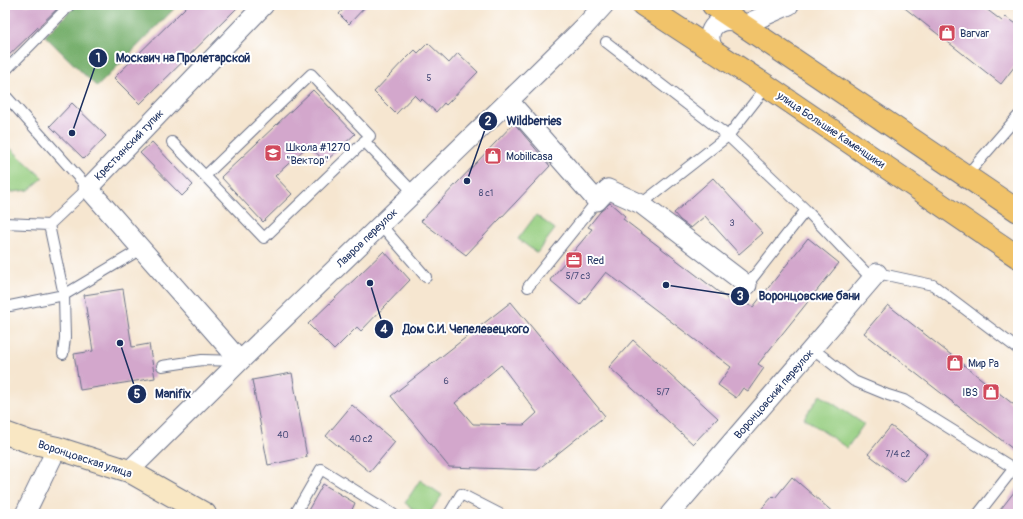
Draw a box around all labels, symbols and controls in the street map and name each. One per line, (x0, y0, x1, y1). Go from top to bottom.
shop icon: Barvar (937, 23, 957, 43)
place label: Barvar (960, 27, 989, 40)
callout: Москвич на Пролетарской (88, 46, 259, 70)
text: 1 (96, 51, 100, 66)
text: Москвич на Пролетарской (116, 51, 251, 66)
house number: 5 (427, 73, 432, 84)
street label: улица Большие Каменщики (774, 88, 888, 171)
street label: Крестьянский тупик (92, 107, 166, 183)
callout: Wildberries (478, 109, 569, 133)
text: 2 (485, 114, 492, 129)
text: Wildberries (507, 114, 562, 129)
place label: Школа #1270 "Вектор" (286, 141, 351, 167)
school or university icon: Школа #1270 "Вектор" (263, 143, 283, 163)
shop icon: Mobilicasa (483, 146, 503, 166)
place label: Mobilicasa (506, 150, 553, 163)
house number: 8 с1 (479, 188, 493, 199)
street label: Лавров переулок (333, 205, 400, 271)
house number: 3 (729, 218, 735, 229)
office icon: Red (564, 250, 584, 270)
place label: Red (587, 254, 604, 267)
house number: 5/7 с3 (566, 271, 590, 282)
callout: Воронцовские бани (730, 284, 868, 308)
text: 3 (737, 289, 744, 304)
text: Воронцовские бани (758, 289, 860, 304)
callout: Дом С.И. Чепелевецкого (374, 317, 537, 341)
text: 4 (380, 322, 388, 337)
text: Дом С.И. Чепелевецкого (402, 322, 530, 337)
street label: Воронцовский переулок (732, 346, 817, 441)
shop icon: Мир Ра (945, 353, 965, 373)
place label: Мир Ра (968, 357, 999, 370)
house number: 6 (443, 376, 449, 387)
callout: Manifix (127, 382, 199, 406)
shop icon: IBS (981, 382, 1001, 402)
place label: IBS (962, 386, 978, 399)
text: 5 (134, 387, 141, 402)
text: Manifix (155, 387, 191, 402)
house number: 5/7 (657, 387, 670, 398)
house number: 40 (277, 430, 289, 441)
house number: 40 с2 (350, 434, 372, 445)
street label: Воронцовская улица (36, 438, 134, 480)
house number: 7/4 с2 (886, 449, 910, 460)

